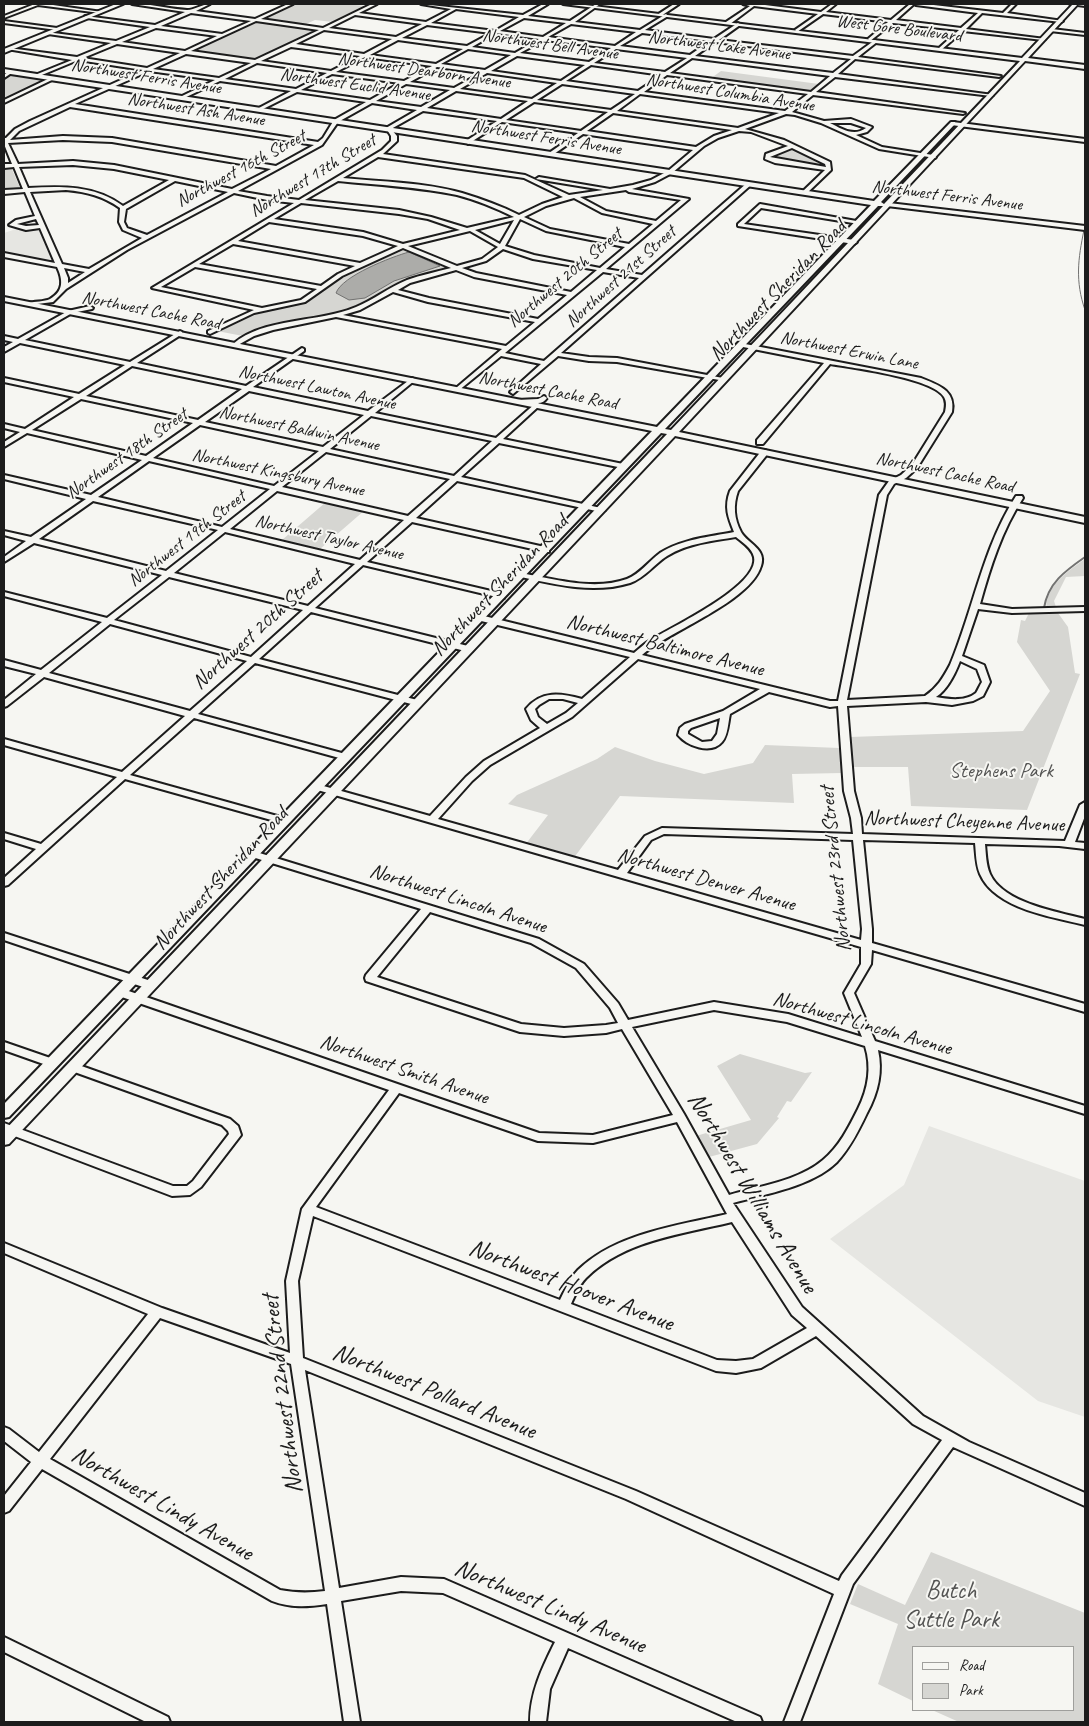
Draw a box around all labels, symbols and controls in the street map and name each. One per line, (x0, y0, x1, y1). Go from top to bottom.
street label: West Gore Boulevard (835, 11, 963, 47)
street label: Northwest Bell Avenue (481, 25, 619, 65)
street label: Northwest Lake Avenue (647, 27, 791, 65)
street label: Northwest Dearborn Avenue (336, 48, 512, 94)
street label: Northwest Ferris Avenue (70, 54, 222, 100)
street label: Northwest Euclid Avenue (279, 64, 431, 106)
street label: Northwest Columbia Avenue (645, 69, 815, 117)
street label: Northwest Ash Avenue (126, 89, 266, 131)
street label: Northwest Ferris Avenue (470, 115, 622, 161)
street label: Northwest 16th Street (173, 126, 309, 212)
street label: Northwest 17th Street (246, 130, 380, 222)
street label: Northwest Ferris Avenue (871, 176, 1023, 216)
street label: Northwest Sheridan Road (704, 215, 852, 367)
street label: Northwest 21st Street (561, 222, 681, 332)
street label: Northwest 20th Street (503, 224, 627, 332)
street label: Northwest Cache Road (80, 287, 222, 335)
street label: Northwest Erwin Lane (778, 327, 920, 375)
street label: Northwest Lawton Avenue (236, 361, 398, 415)
street label: Northwest Cache Road (477, 367, 619, 415)
street label: Northwest Baldwin Avenue (217, 401, 381, 457)
street label: Northwest 18th Street (62, 404, 192, 504)
street label: Northwest Kingsbury Avenue (190, 444, 366, 502)
street label: Northwest Cache Road (874, 448, 1016, 498)
street label: Northwest 19th Street (124, 486, 250, 592)
street label: Northwest Taylor Avenue (253, 510, 405, 566)
street label: Northwest Sheridan Road (426, 510, 574, 662)
street label: Northwest 20th Street (187, 565, 329, 695)
street label: Northwest Baltimore Avenue (564, 609, 766, 683)
park label: Stephens Park (949, 758, 1053, 784)
street label: Northwest 23rd Street (815, 785, 857, 953)
street label: Northwest Sheridan Road (148, 802, 294, 956)
street label: Northwest Cheyenne Avenue (863, 806, 1065, 838)
street label: Northwest Denver Avenue (614, 843, 798, 917)
street label: Northwest Lincoln Avenue (366, 858, 550, 940)
street label: Northwest Lincoln Avenue (770, 986, 954, 1062)
street label: Northwest Smith Avenue (316, 1029, 492, 1111)
street label: Northwest Williams Avenue (680, 1087, 824, 1299)
street label: Northwest Hoover Avenue (464, 1233, 678, 1339)
street label: Northwest 22nd Street (256, 1293, 310, 1495)
street label: Northwest Pollard Avenue (328, 1337, 540, 1447)
street label: Northwest Lindy Avenue (66, 1440, 258, 1568)
street label: Northwest Lindy Avenue (450, 1553, 650, 1661)
park label: Butch Suttle Park (903, 1576, 999, 1635)
legend (912, 1646, 1074, 1711)
text: Road (959, 1656, 984, 1675)
text: Park (959, 1681, 983, 1700)

